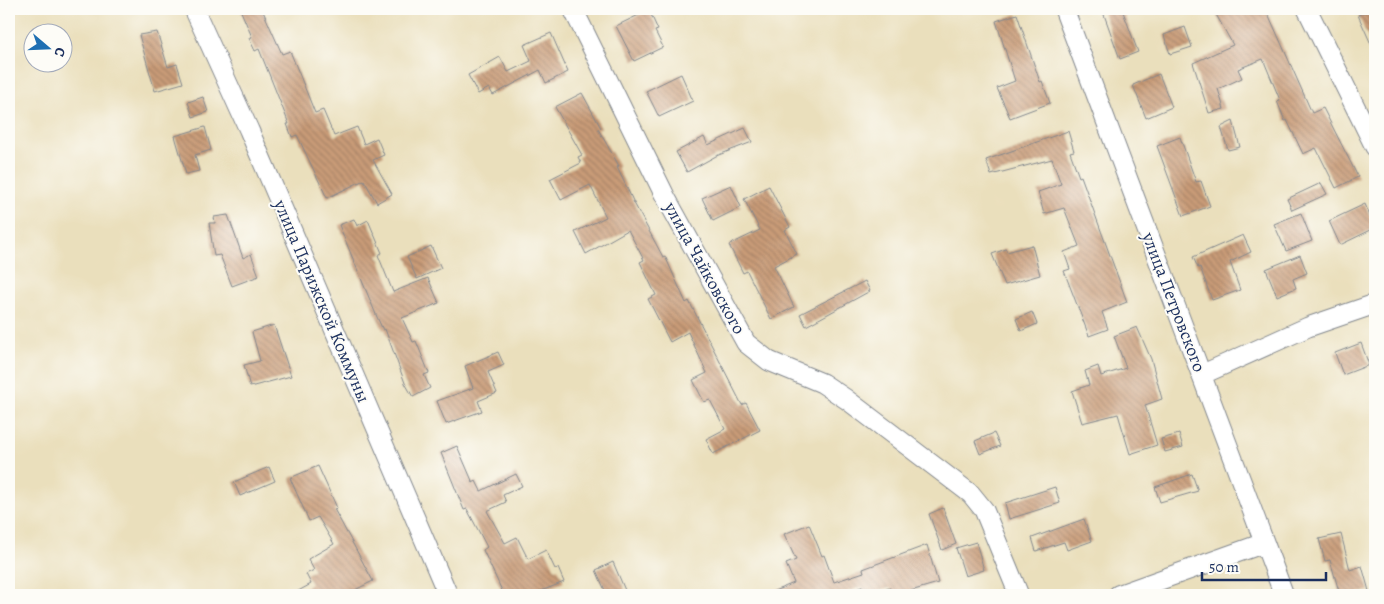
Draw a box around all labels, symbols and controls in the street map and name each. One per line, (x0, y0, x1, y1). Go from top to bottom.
north arrow (22, 22, 72, 72)
text: С (49, 45, 70, 60)
street label: улица Парижской Коммуны (268, 195, 376, 406)
street label: улица Чайковского (658, 197, 751, 338)
street label: улица Петровского (1136, 228, 1212, 375)
scale bar (1202, 549, 1325, 581)
text: 50 m (1209, 557, 1239, 577)

